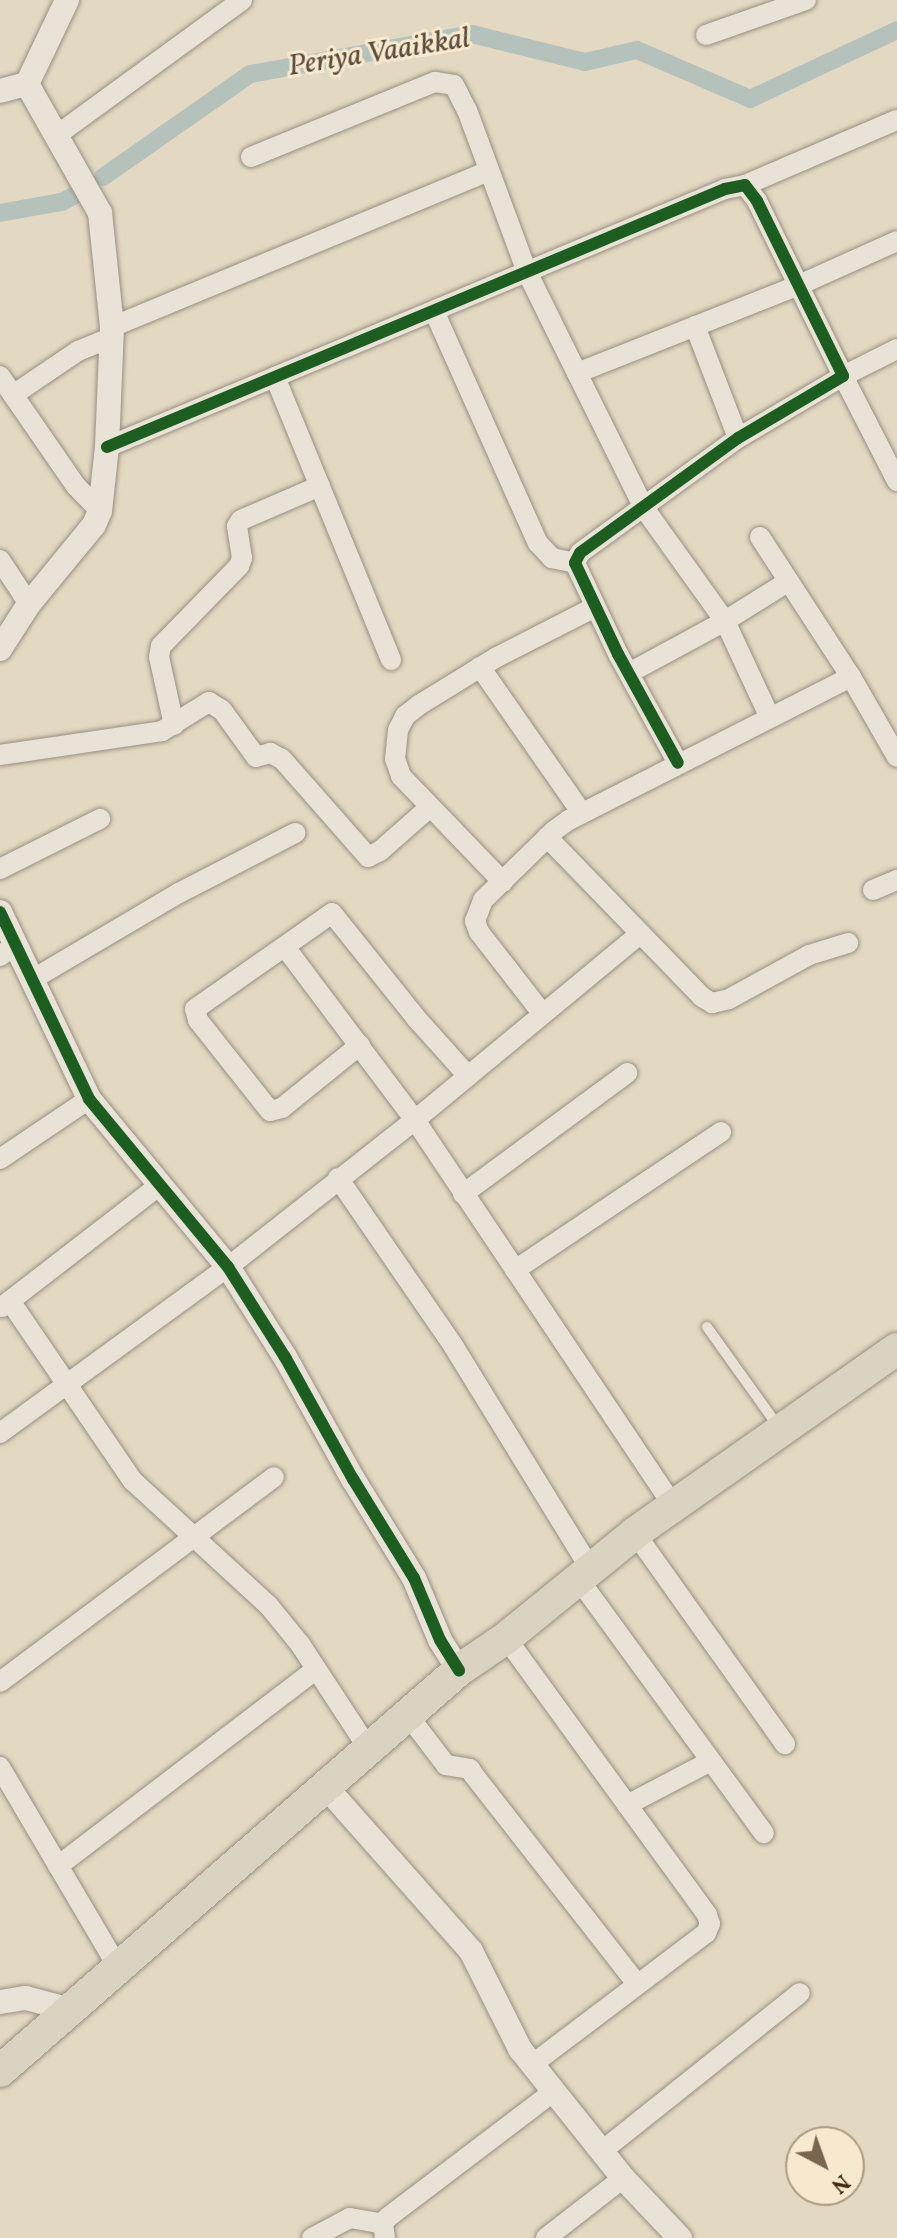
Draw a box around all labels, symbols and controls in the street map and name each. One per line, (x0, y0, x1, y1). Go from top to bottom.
water label: Periya Vaaikkal (286, 21, 472, 85)
north arrow (785, 2126, 865, 2206)
text: N (824, 2166, 856, 2200)

